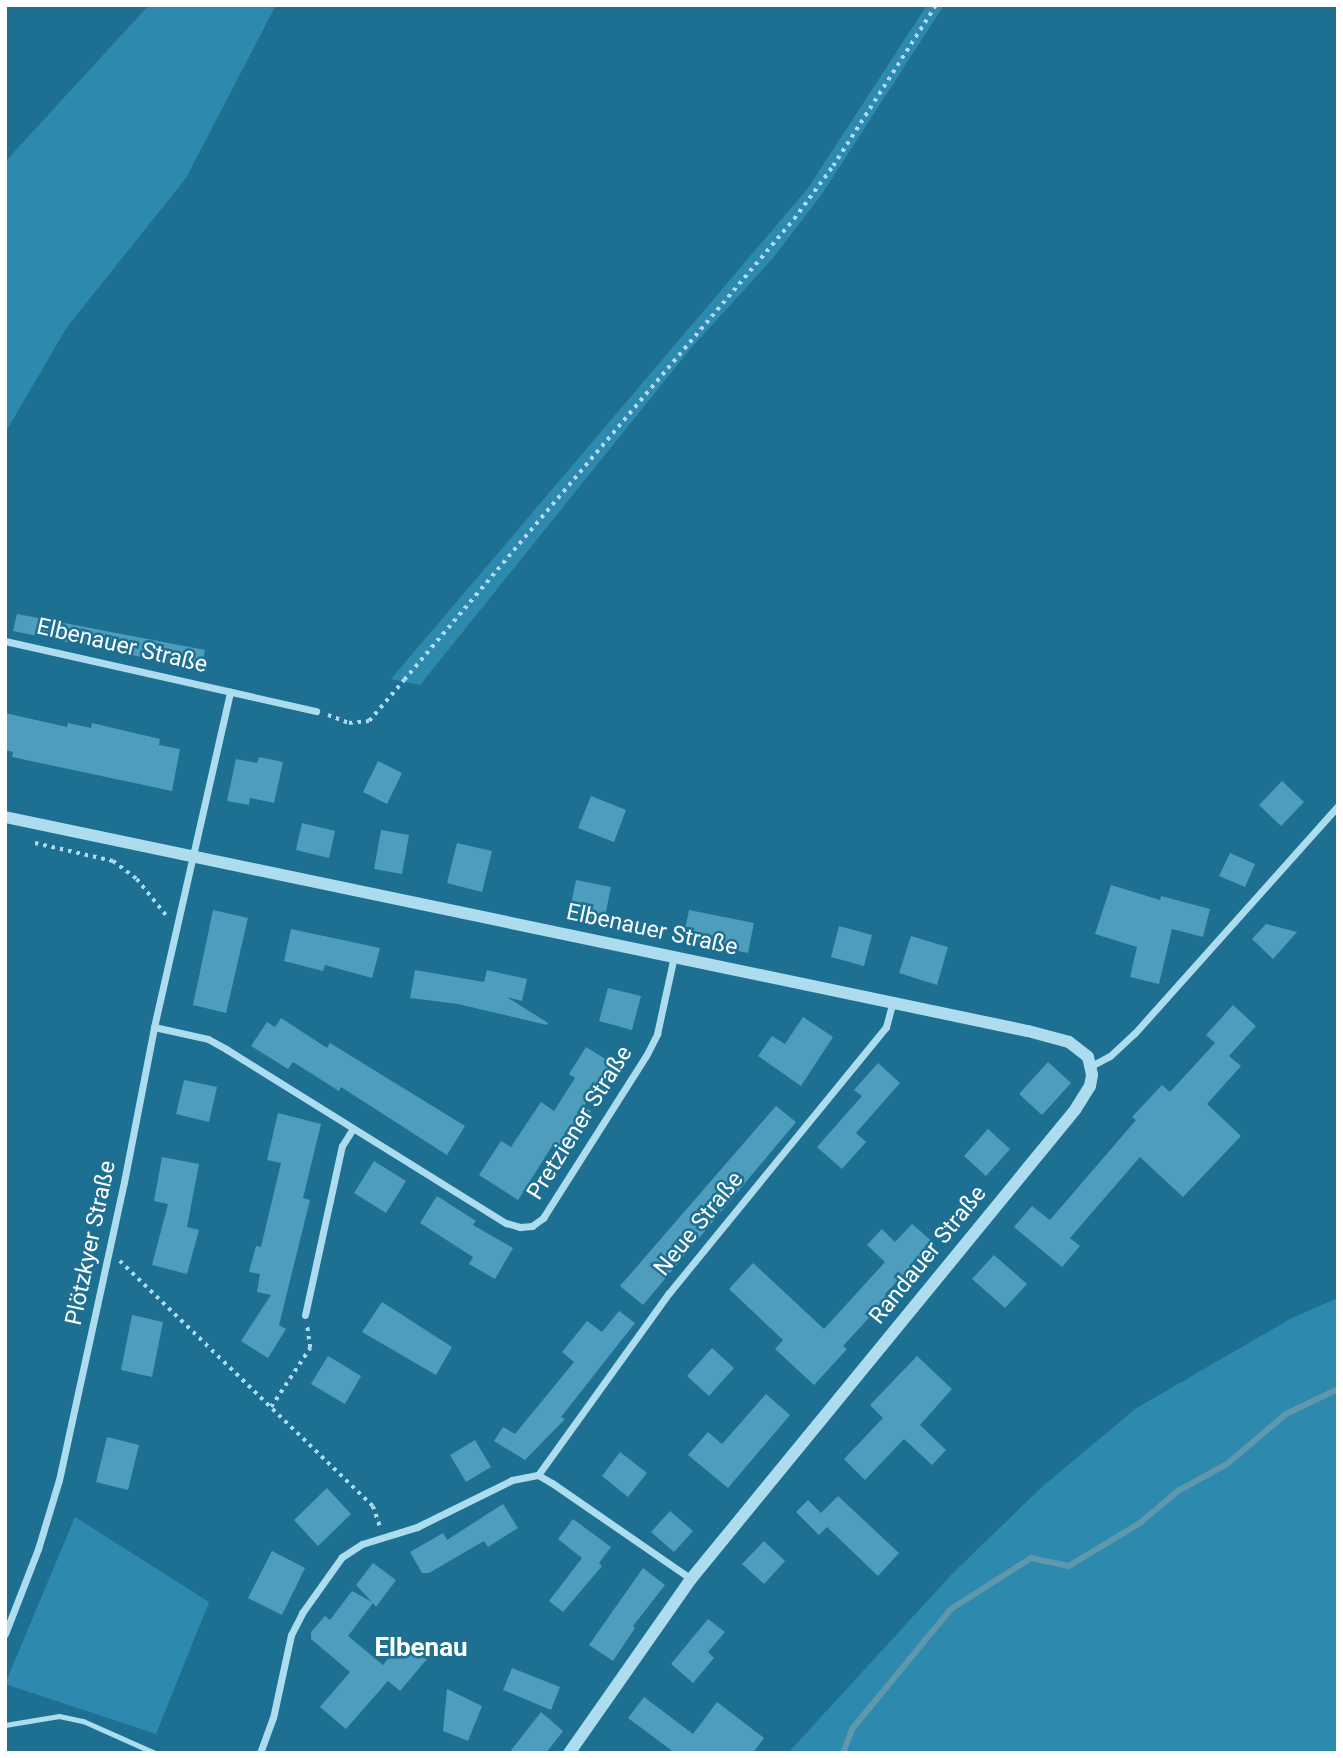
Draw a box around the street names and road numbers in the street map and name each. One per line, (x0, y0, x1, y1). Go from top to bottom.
street label: Elbenauer Straße (34, 613, 210, 679)
street label: Elbenauer Straße (564, 898, 740, 962)
street label: Pretziener Straße (522, 1041, 638, 1205)
street label: Plötzkyer Straße (60, 1158, 122, 1328)
street label: Neue Straße (649, 1166, 749, 1282)
street label: Randauer Straße (864, 1180, 992, 1330)

